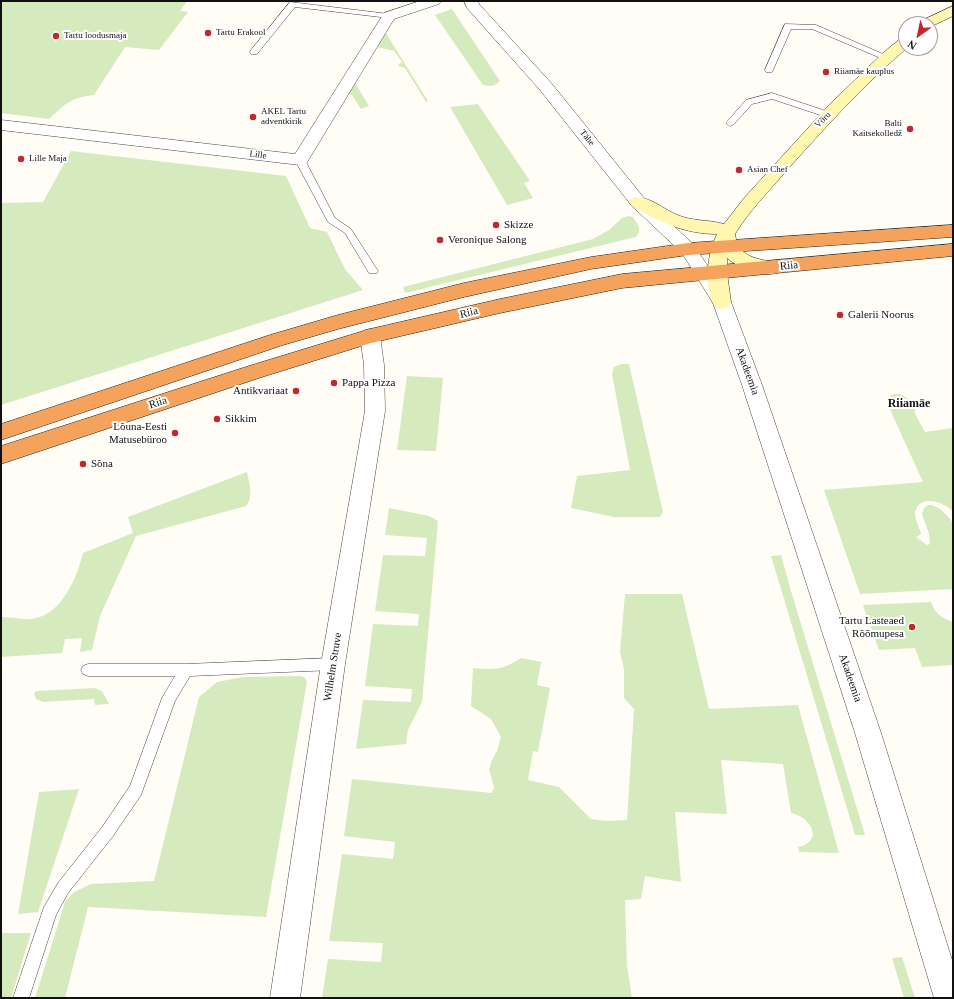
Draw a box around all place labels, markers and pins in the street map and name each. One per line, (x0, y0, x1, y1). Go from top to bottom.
marker: Tartu Erakool (203, 28, 213, 38)
place label: Tartu Erakool (216, 28, 266, 38)
marker: Tartu loodusmaja (51, 31, 61, 41)
place label: Tartu loodusmaja (64, 31, 127, 41)
marker: Riiamäe kauplus (821, 67, 831, 77)
place label: Riiamäe kauplus (834, 67, 894, 77)
place label: AKEL Tartu adventkirik (261, 107, 306, 128)
marker: AKEL Tartu adventkirik (248, 112, 258, 122)
place label: Balti Kaitsekolledž (853, 119, 902, 140)
marker: Balti Kaitsekolledž (905, 124, 915, 134)
marker: Lille Maja (16, 154, 26, 164)
place label: Lille Maja (29, 154, 67, 164)
marker: Asian Chef (734, 165, 744, 175)
place label: Asian Chef (747, 165, 788, 175)
place label: Skizze (504, 218, 533, 232)
marker: Skizze (491, 220, 501, 230)
place label: Veronique Salong (448, 233, 527, 247)
marker: Veronique Salong (435, 235, 445, 245)
place label: Galerii Noorus (848, 308, 914, 322)
marker: Galerii Noorus (835, 310, 845, 320)
place label: Pappa Pizza (342, 376, 395, 390)
marker: Pappa Pizza (329, 378, 339, 388)
place label: Antikvariaat (233, 384, 288, 398)
marker: Antikvariaat (291, 386, 301, 396)
place label: Sikkim (225, 412, 257, 426)
marker: Sikkim (212, 414, 222, 424)
place label: Lõuna-Eesti Matusebüroo (109, 420, 167, 446)
marker: Lõuna-Eesti Matusebüroo (170, 428, 180, 438)
place label: Sõna (91, 457, 113, 471)
marker: Sõna (78, 459, 88, 469)
place label: Tartu Lasteaed Rõõmupesa (839, 614, 904, 640)
marker: Tartu Lasteaed Rõõmupesa (907, 622, 917, 632)

